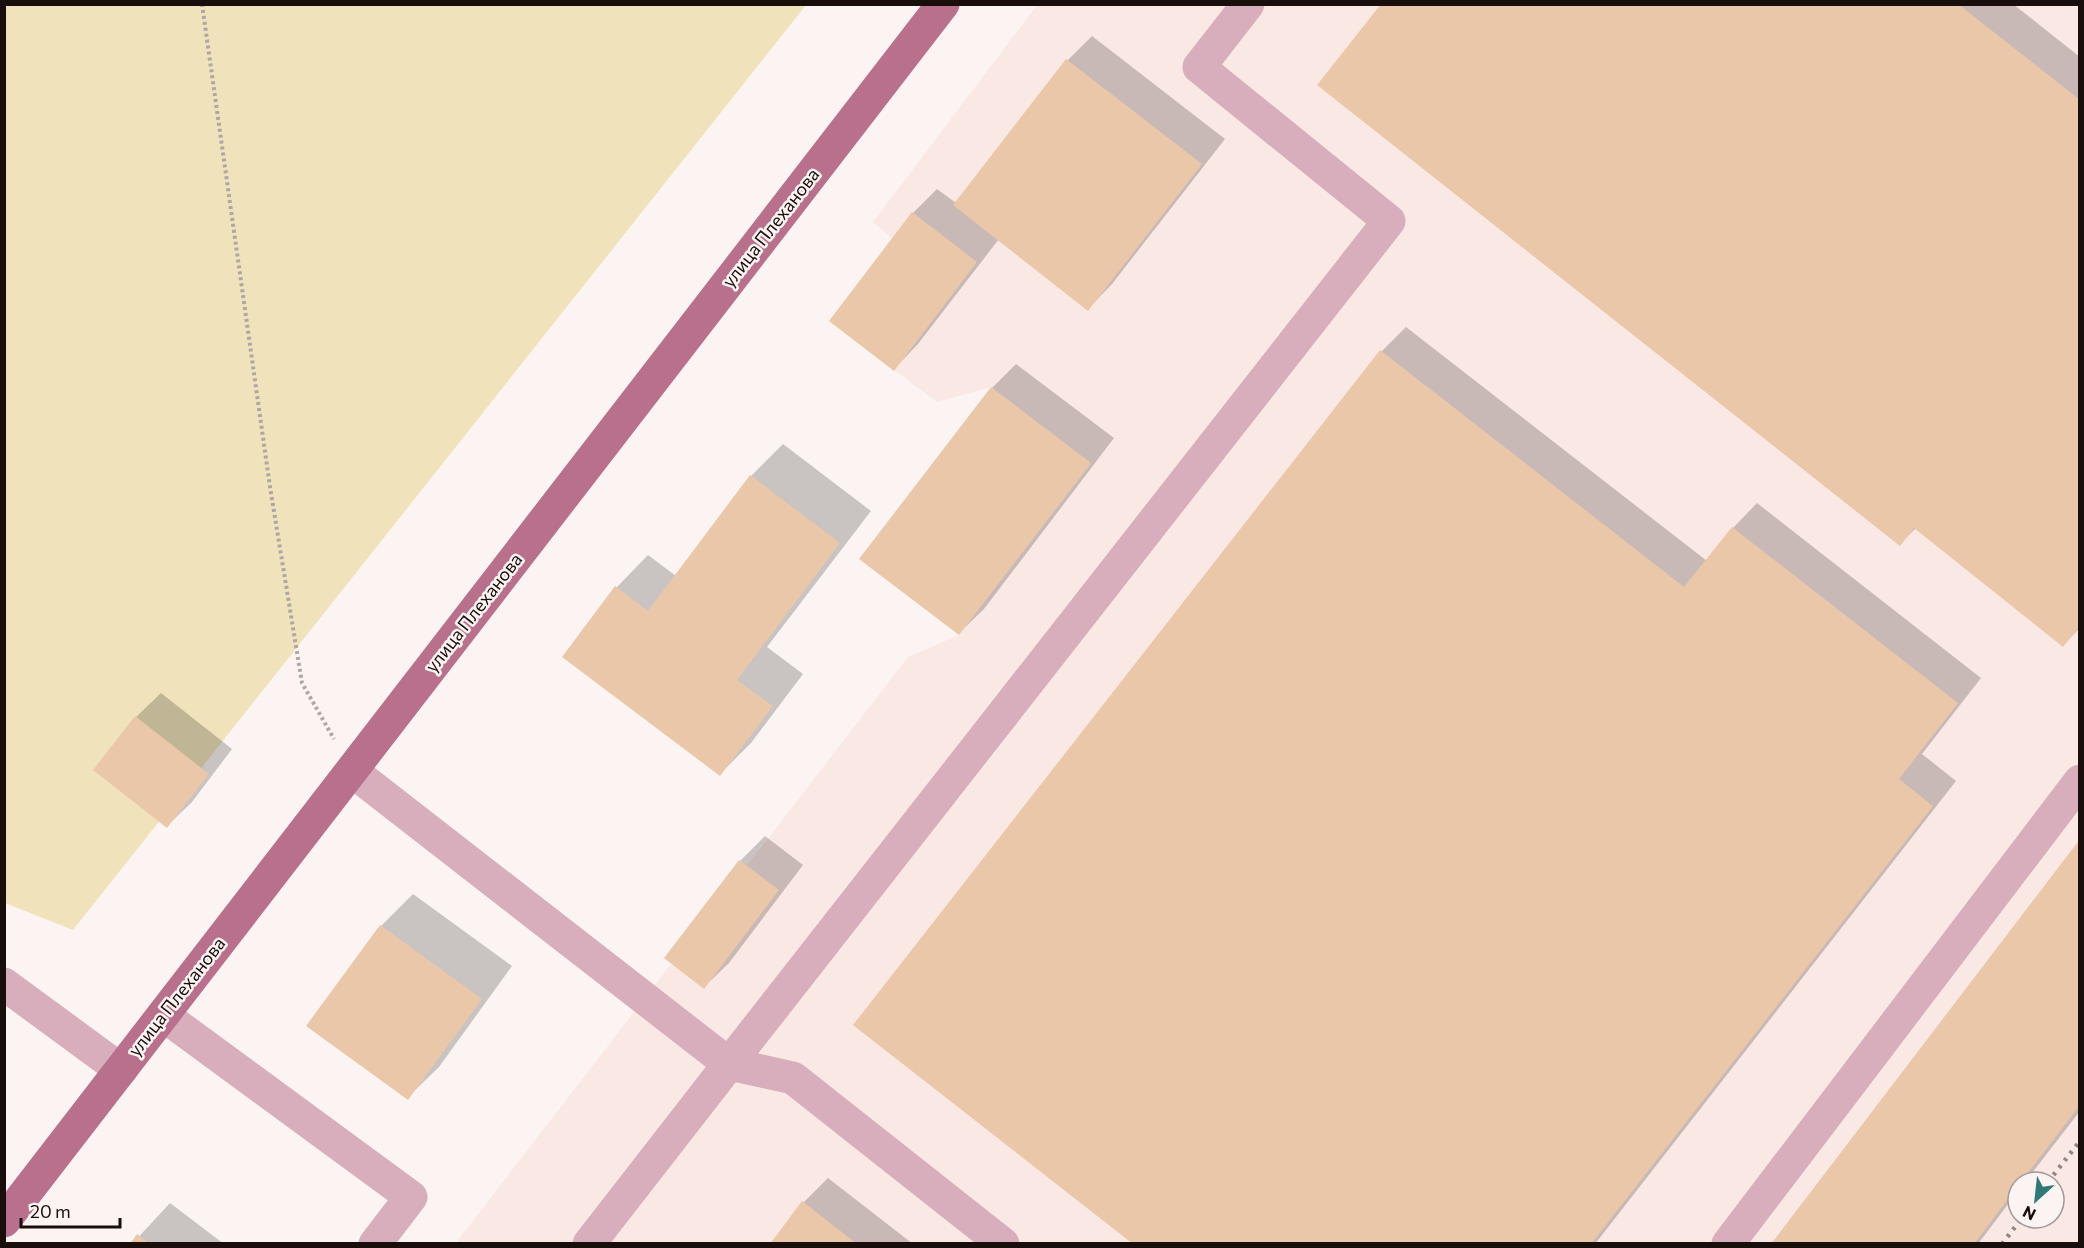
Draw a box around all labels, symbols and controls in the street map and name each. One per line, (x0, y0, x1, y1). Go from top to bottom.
street label: улица Плеханова (717, 164, 823, 291)
street label: улица Плеханова (420, 549, 526, 676)
street label: улица Плеханова (123, 933, 229, 1060)
north arrow (2006, 1170, 2066, 1230)
scale bar (21, 1191, 120, 1229)
text: 20 m (30, 1200, 71, 1222)
text: N (2019, 1203, 2039, 1225)

